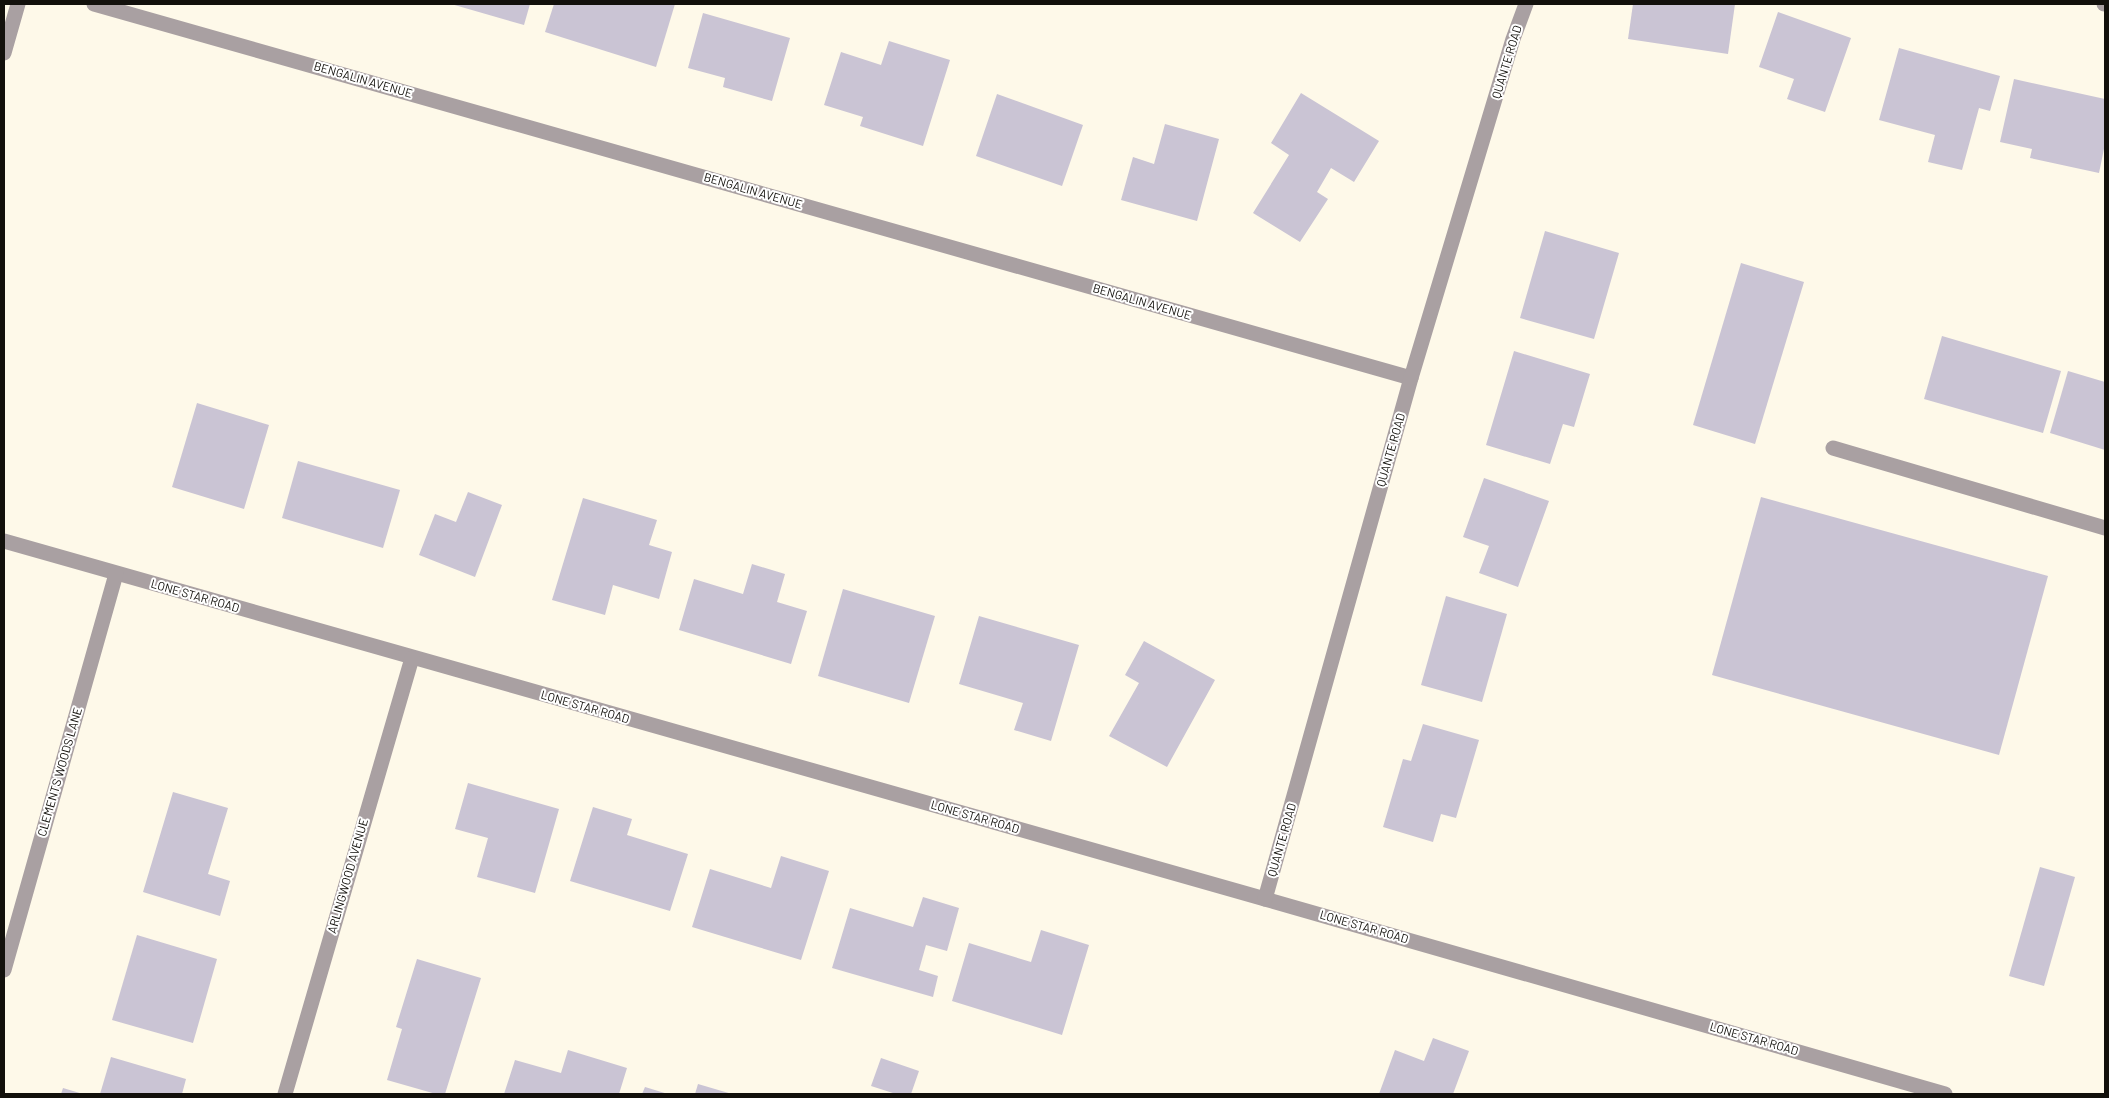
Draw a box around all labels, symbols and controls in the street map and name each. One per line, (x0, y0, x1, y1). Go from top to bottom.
street label: QUANTE ROAD (1488, 23, 1524, 100)
street label: BENGALIN AVENUE (312, 58, 414, 100)
street label: BENGALIN AVENUE (702, 169, 804, 211)
street label: BENGALIN AVENUE (1091, 280, 1193, 322)
street label: QUANTE ROAD (1373, 411, 1407, 488)
street label: LONE STAR ROAD (149, 576, 241, 614)
street label: LONE STAR ROAD (539, 687, 631, 725)
street label: CLEMENTS WOODS LANE (34, 706, 84, 838)
street label: LONE STAR ROAD (929, 797, 1021, 835)
street label: QUANTE ROAD (1264, 801, 1298, 878)
street label: ARLINGWOOD AVENUE (324, 817, 370, 935)
street label: LONE STAR ROAD (1318, 907, 1410, 945)
street label: LONE STAR ROAD (1708, 1019, 1800, 1057)

